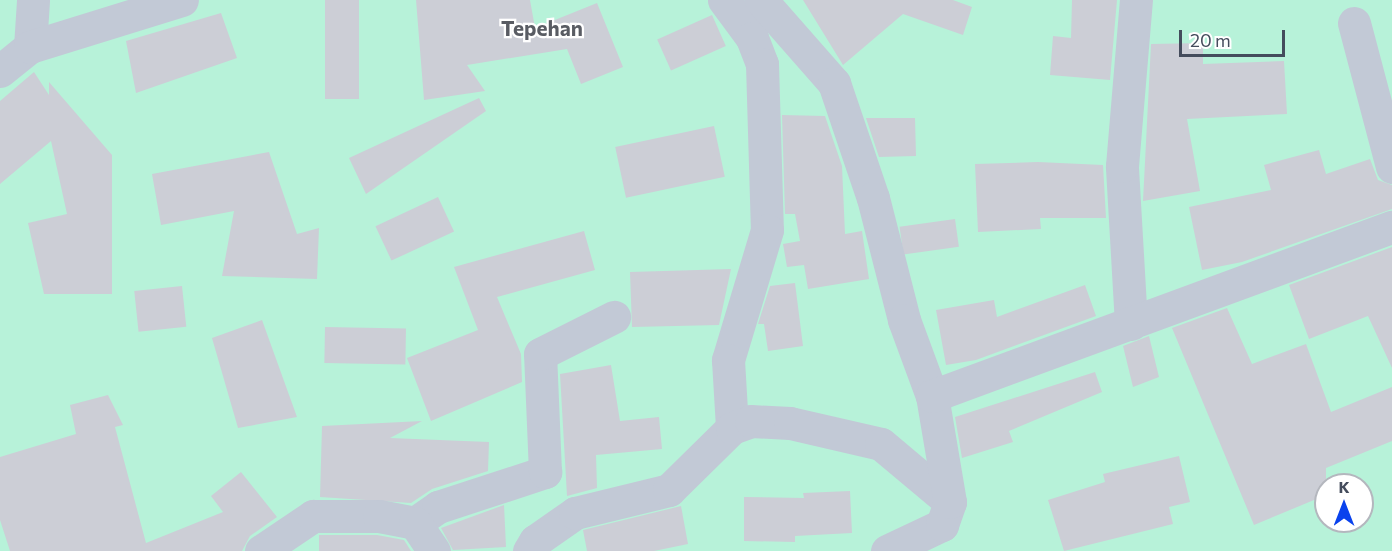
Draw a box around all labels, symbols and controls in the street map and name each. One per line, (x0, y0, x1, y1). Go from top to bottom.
district label: Tepehan (501, 15, 583, 41)
scale bar (1182, 18, 1288, 56)
text: 20 m (1190, 29, 1231, 51)
north arrow (1314, 473, 1374, 533)
text: K (1338, 477, 1350, 496)

